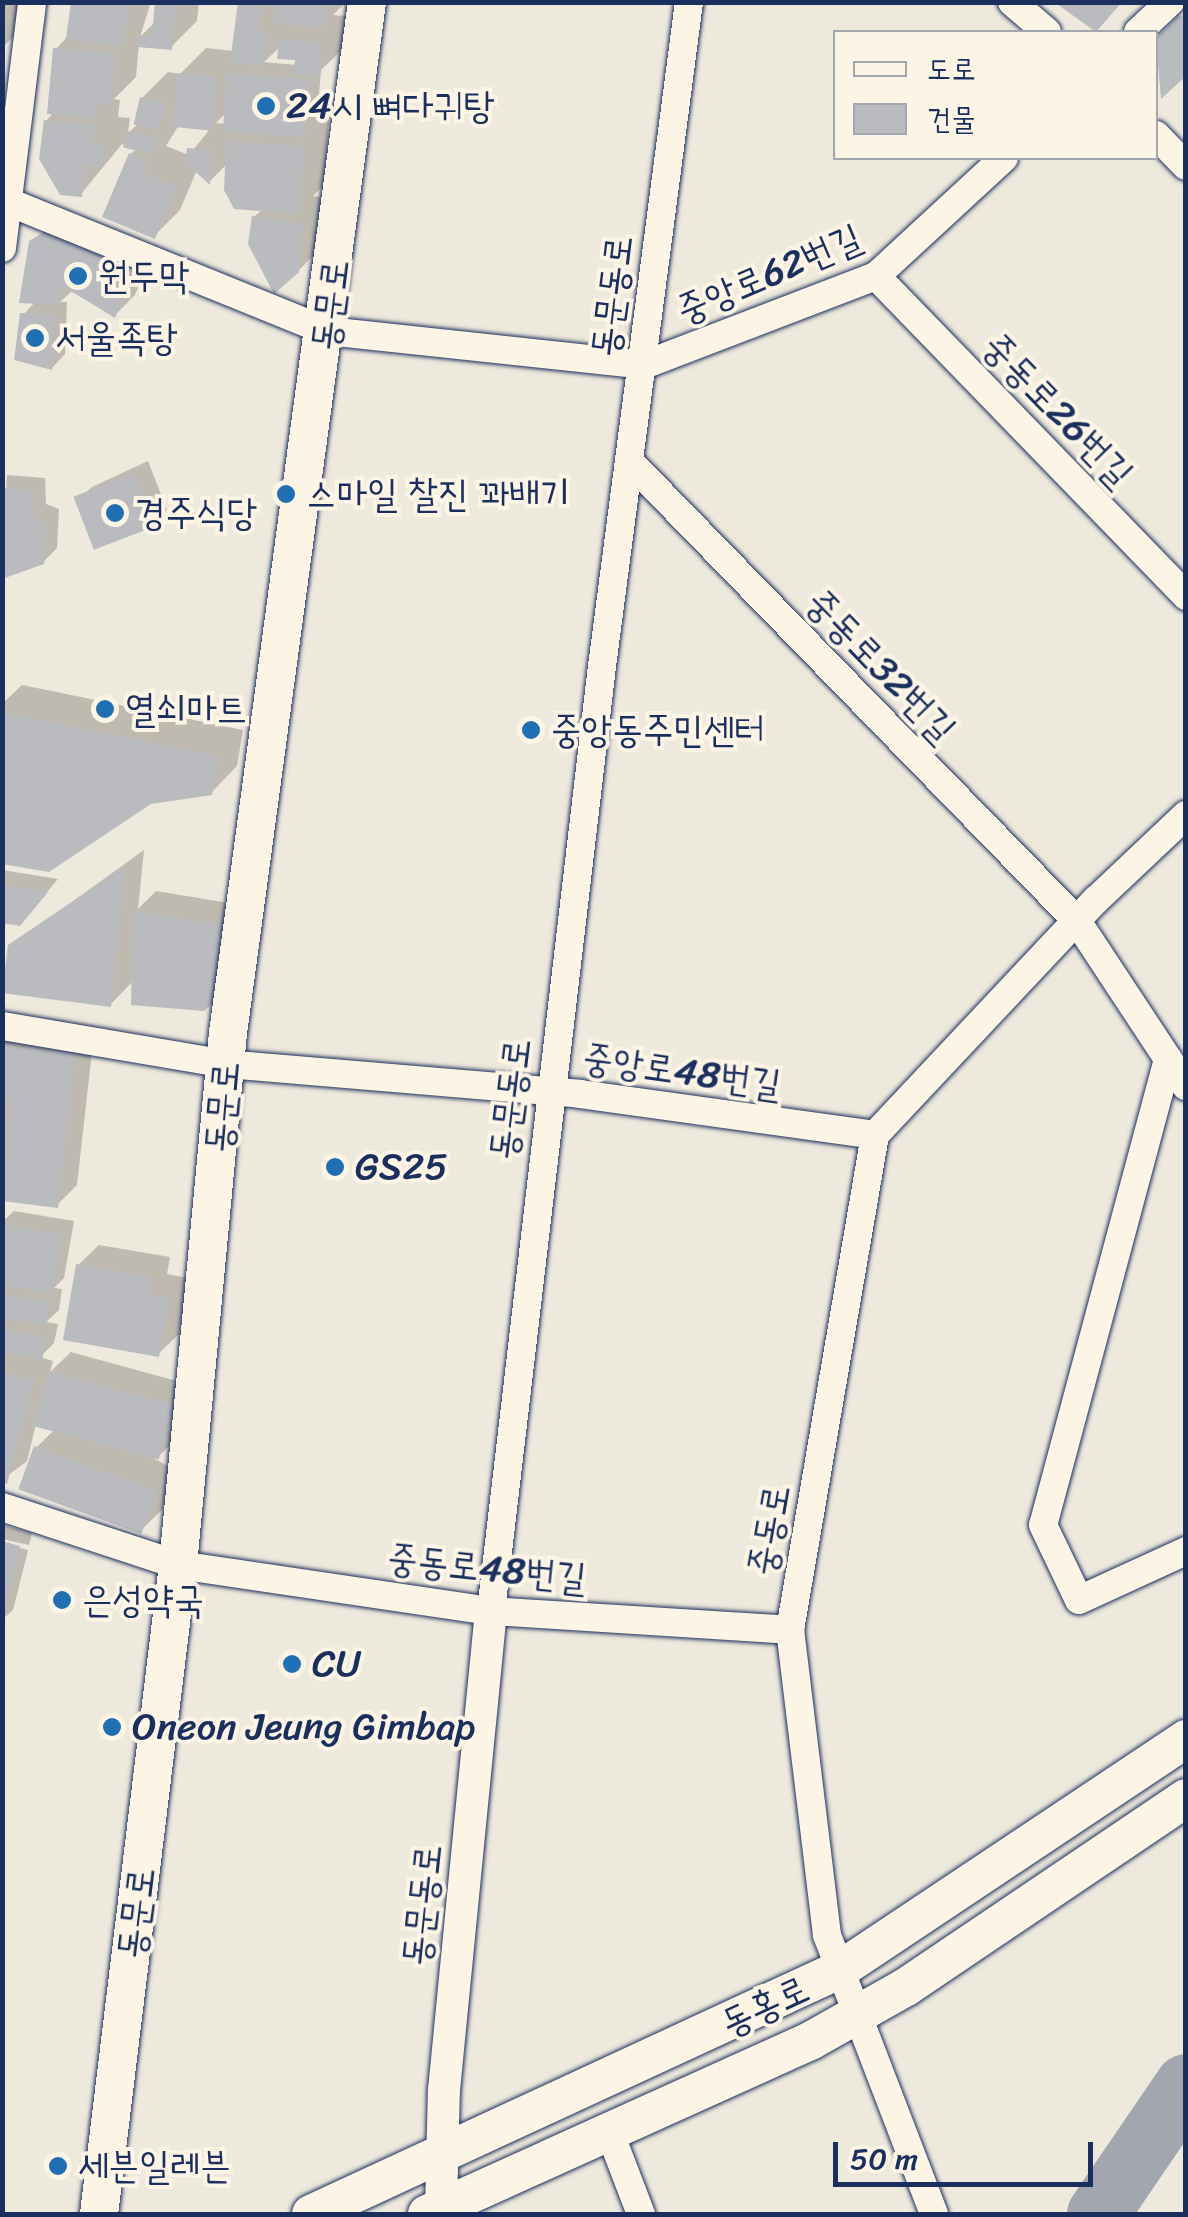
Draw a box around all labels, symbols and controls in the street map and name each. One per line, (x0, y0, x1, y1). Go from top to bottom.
legend (833, 30, 1158, 160)
text: 도로 (927, 42, 975, 96)
place label: 24시 뼈다귀탕 (286, 83, 494, 129)
text: 건물 (927, 92, 975, 146)
marker: 24시 뼈다귀탕 (255, 95, 277, 117)
street label: 중앙로62번길 (670, 215, 868, 333)
street label: 동문동로 (582, 233, 642, 359)
place label: 원두막 (98, 253, 190, 299)
street label: 동문로 (302, 257, 358, 353)
marker: 원두막 (67, 265, 89, 287)
place label: 서울족탕 (55, 315, 177, 361)
street label: 중동로26번길 (973, 324, 1143, 496)
marker: 서울족탕 (24, 327, 46, 349)
place label: 스마일 찰진 꽈배기 (306, 471, 570, 517)
marker: 스마일 찰진 꽈배기 (275, 483, 297, 505)
place label: 경주식당 (135, 490, 257, 536)
marker: 경주식당 (104, 502, 126, 524)
street label: 중동로32번길 (797, 580, 965, 752)
place label: 열쇠마트 (125, 686, 247, 732)
marker: 열쇠마트 (94, 698, 116, 720)
place label: 중앙동주민센터 (551, 707, 765, 753)
marker: 중앙동주민센터 (520, 719, 542, 741)
street label: 중앙로48번길 (580, 1035, 784, 1107)
street label: 동문동로 (480, 1036, 540, 1162)
street label: 동문로 (195, 1059, 249, 1155)
place label: GS25 (355, 1144, 448, 1190)
marker: GS25 (324, 1156, 346, 1178)
street label: 중동로 (739, 1481, 799, 1579)
street label: 중동로48번길 (385, 1535, 589, 1601)
place label: 은성약국 (82, 1577, 204, 1623)
marker: 은성약국 (51, 1589, 73, 1611)
place label: CU (312, 1641, 361, 1687)
marker: CU (281, 1653, 303, 1675)
place label: Oneon Jeung Gimbap (132, 1704, 476, 1750)
marker: Oneon Jeung Gimbap (101, 1716, 123, 1738)
street label: 동문동로 (393, 1842, 451, 1968)
street label: 동문로 (108, 1865, 164, 1961)
street label: 동홍로 (714, 1966, 816, 2046)
scale bar (838, 2122, 1098, 2184)
text: 50 m (850, 2132, 918, 2186)
place label: 세븐일레븐 (78, 2143, 231, 2189)
marker: 세븐일레븐 (47, 2155, 69, 2177)

